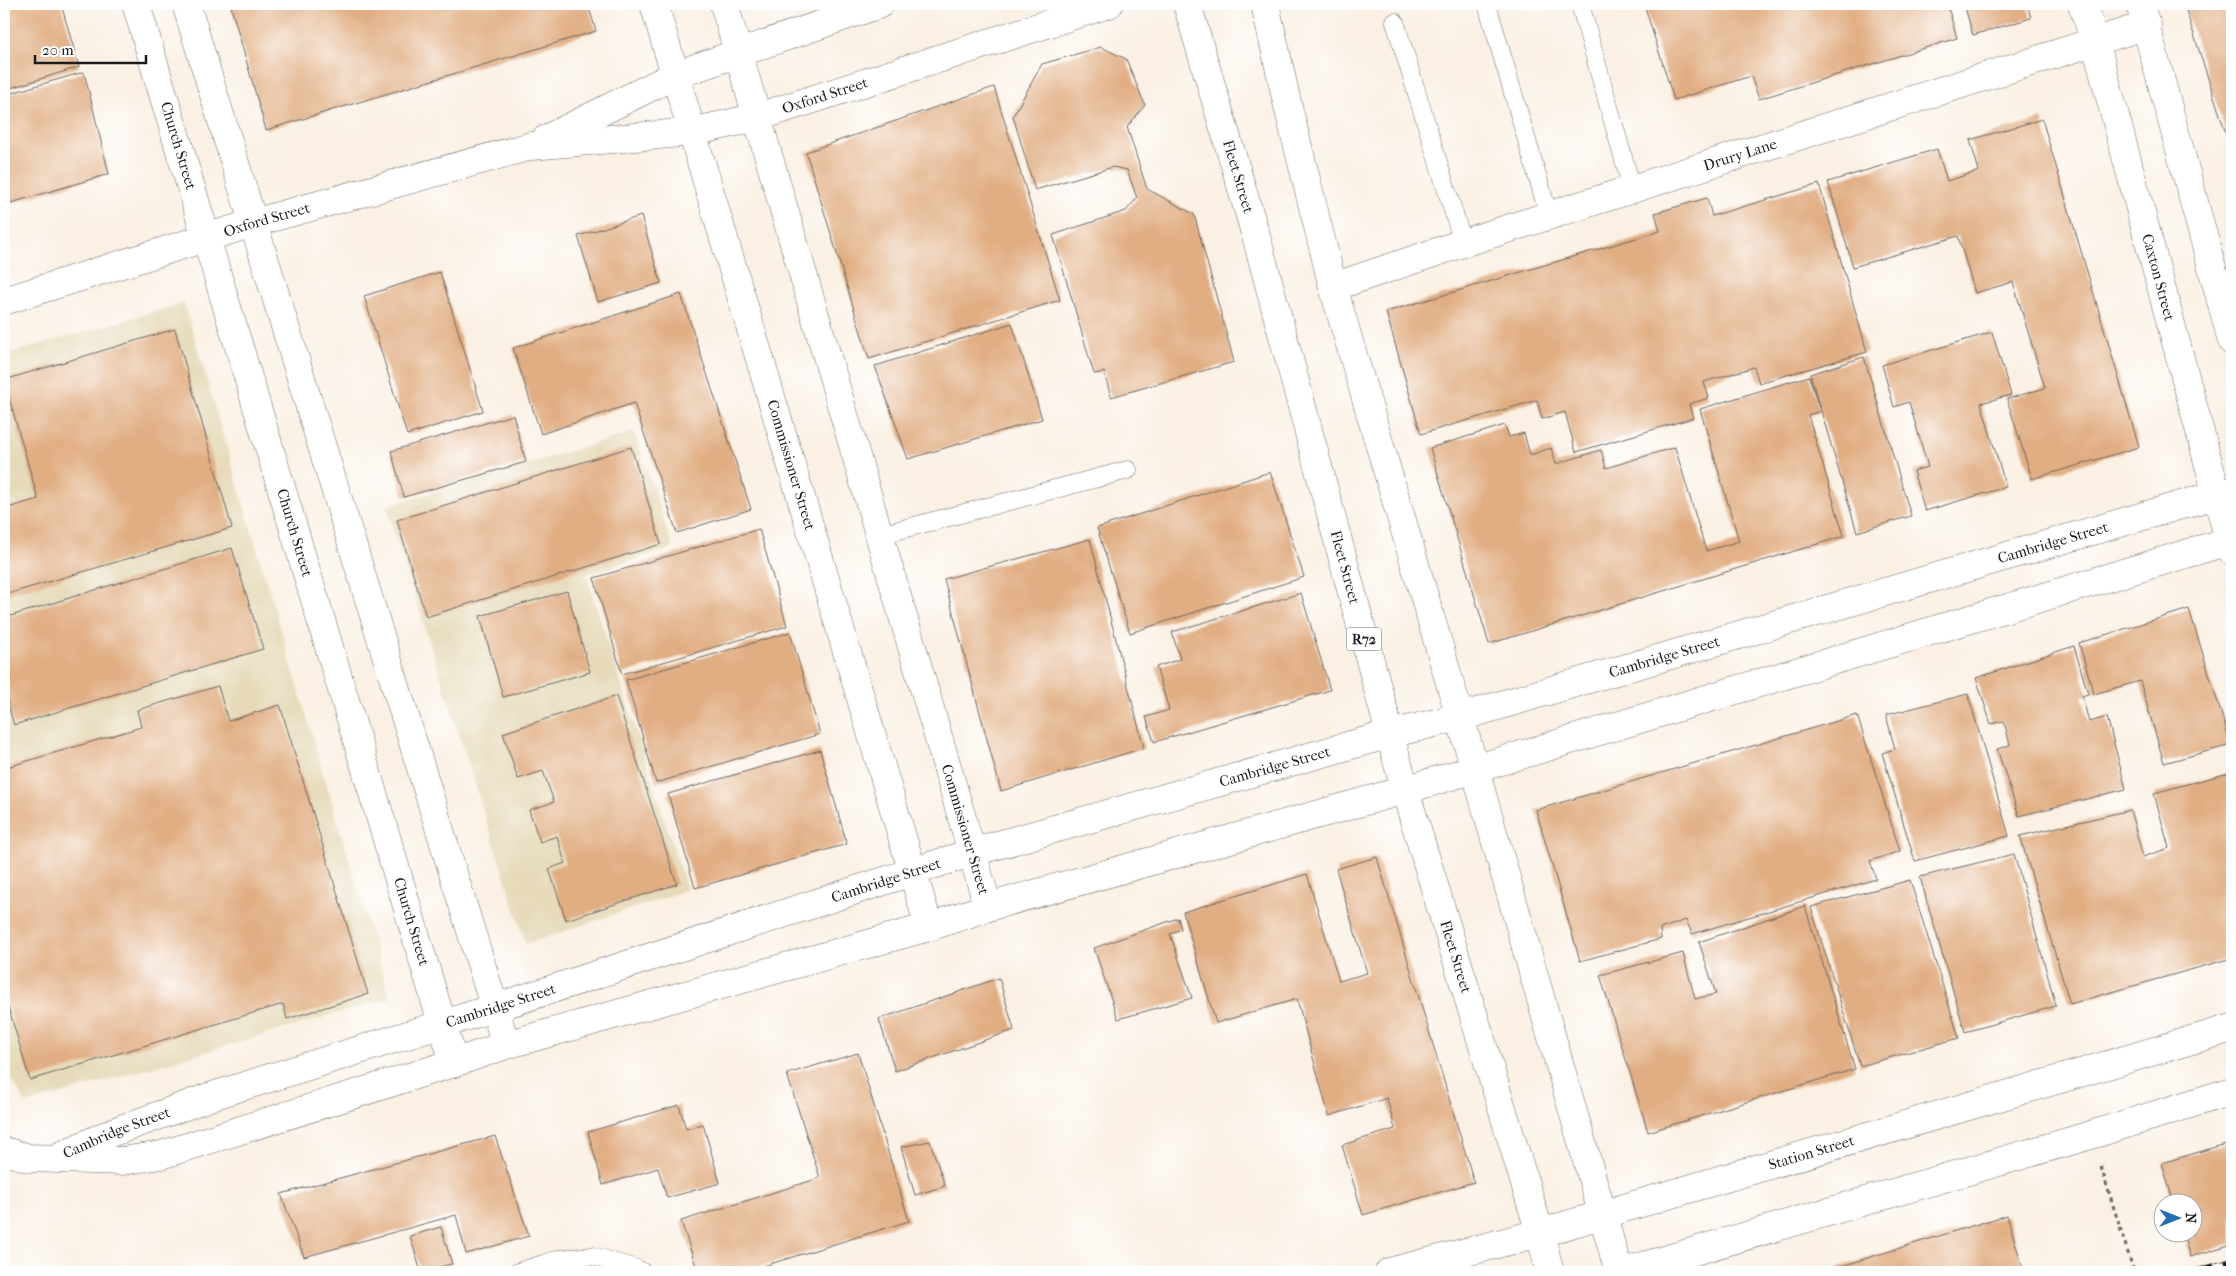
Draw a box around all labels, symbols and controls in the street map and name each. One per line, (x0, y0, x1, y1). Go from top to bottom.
scale bar (35, 32, 146, 64)
text: 20 m (42, 41, 74, 59)
street label: Oxford Street (780, 73, 871, 118)
street label: Church Street (157, 100, 200, 193)
street label: Drury Lane (1701, 134, 1780, 175)
street label: Fleet Street (1219, 138, 1258, 216)
street label: Oxford Street (221, 199, 313, 241)
street label: Caxton Street (2138, 232, 2179, 323)
street label: Commissioner Street (763, 398, 819, 533)
street label: Church Street (273, 487, 317, 579)
street label: Cambridge Street (1995, 518, 2111, 567)
street label: Fleet Street (1327, 528, 1364, 607)
road number: R72 (1346, 628, 1382, 650)
street label: Cambridge Street (1607, 632, 1722, 682)
street label: Cambridge Street (1217, 742, 1333, 791)
street label: Commissioner Street (938, 762, 993, 898)
street label: Cambridge Street (829, 854, 944, 907)
street label: Church Street (390, 875, 433, 968)
street label: Fleet Street (1436, 918, 1476, 996)
street label: Cambridge Street (444, 979, 559, 1031)
street label: Cambridge Street (60, 1103, 173, 1162)
street label: Station Street (1766, 1131, 1857, 1174)
north arrow (2154, 1194, 2204, 1244)
text: N (2182, 1213, 2199, 1224)

